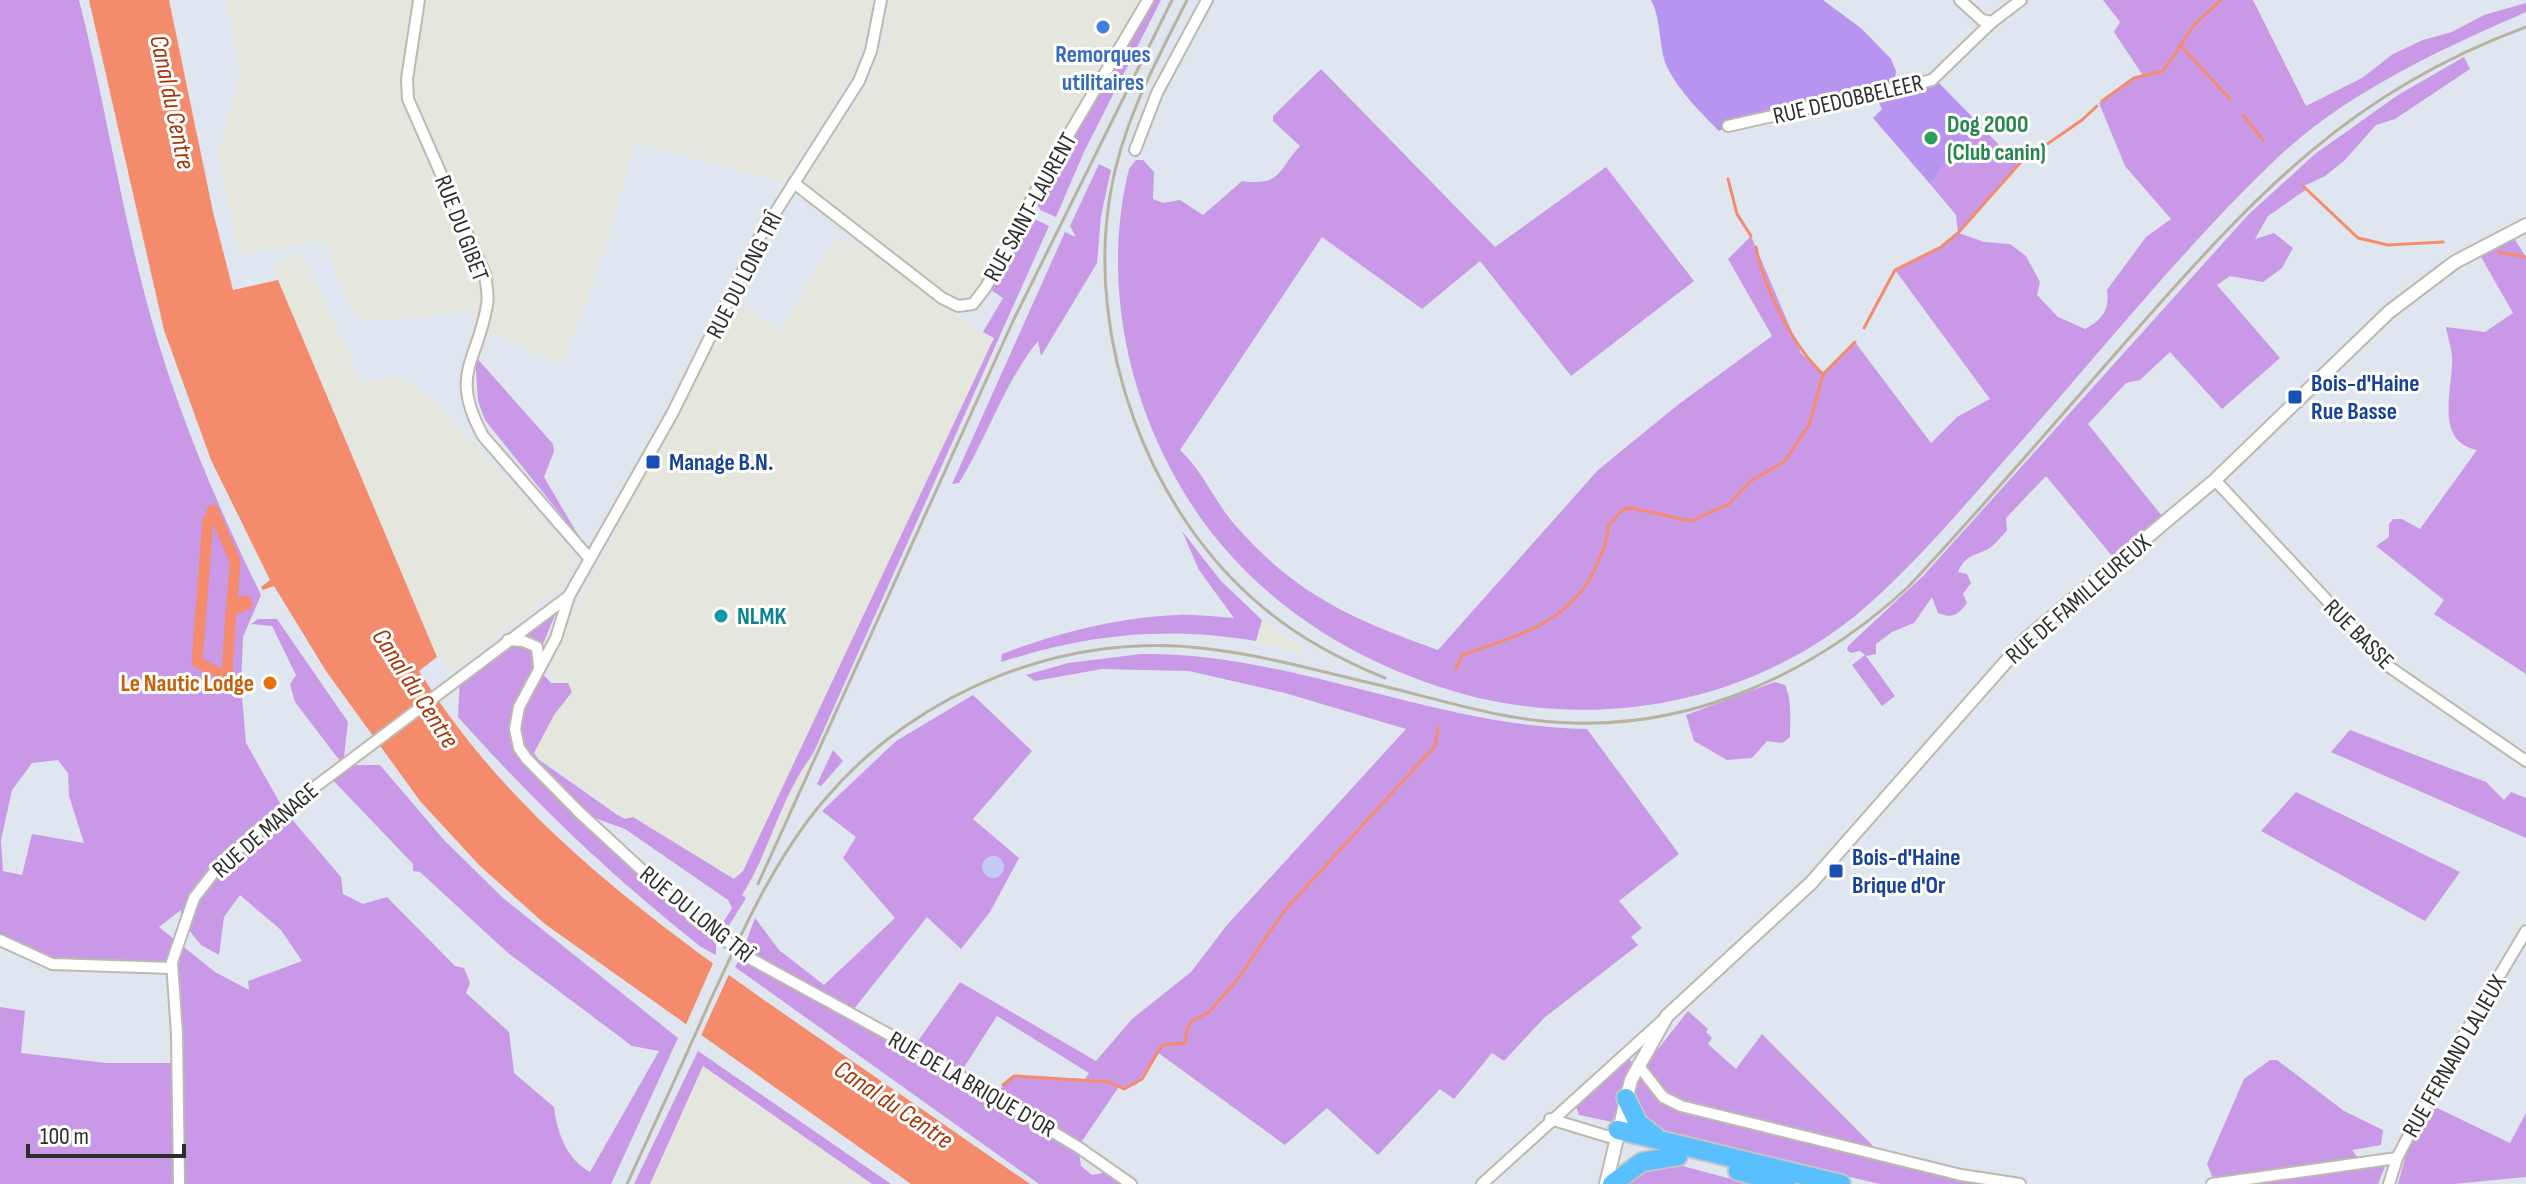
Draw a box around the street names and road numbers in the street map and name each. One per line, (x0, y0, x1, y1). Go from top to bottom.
street label: RUE DEDOBBELEER (1770, 68, 1926, 131)
street label: RUE SAINT-LAURENT (978, 128, 1083, 287)
street label: RUE DU GIBET (428, 171, 495, 286)
street label: RUE DU LONG TRÎ (700, 207, 789, 343)
street label: RUE DE FAMILLEUREUX (2000, 528, 2158, 670)
street label: RUE BASSE (2317, 593, 2400, 676)
street label: RUE DE MANAGE (206, 777, 324, 884)
street label: RUE DU LONG TRÎ (634, 860, 760, 969)
street label: RUE FERNAND LALIEUX (2396, 969, 2513, 1142)
street label: RUE DE LA BRIQUE D'OR (883, 1025, 1060, 1144)

